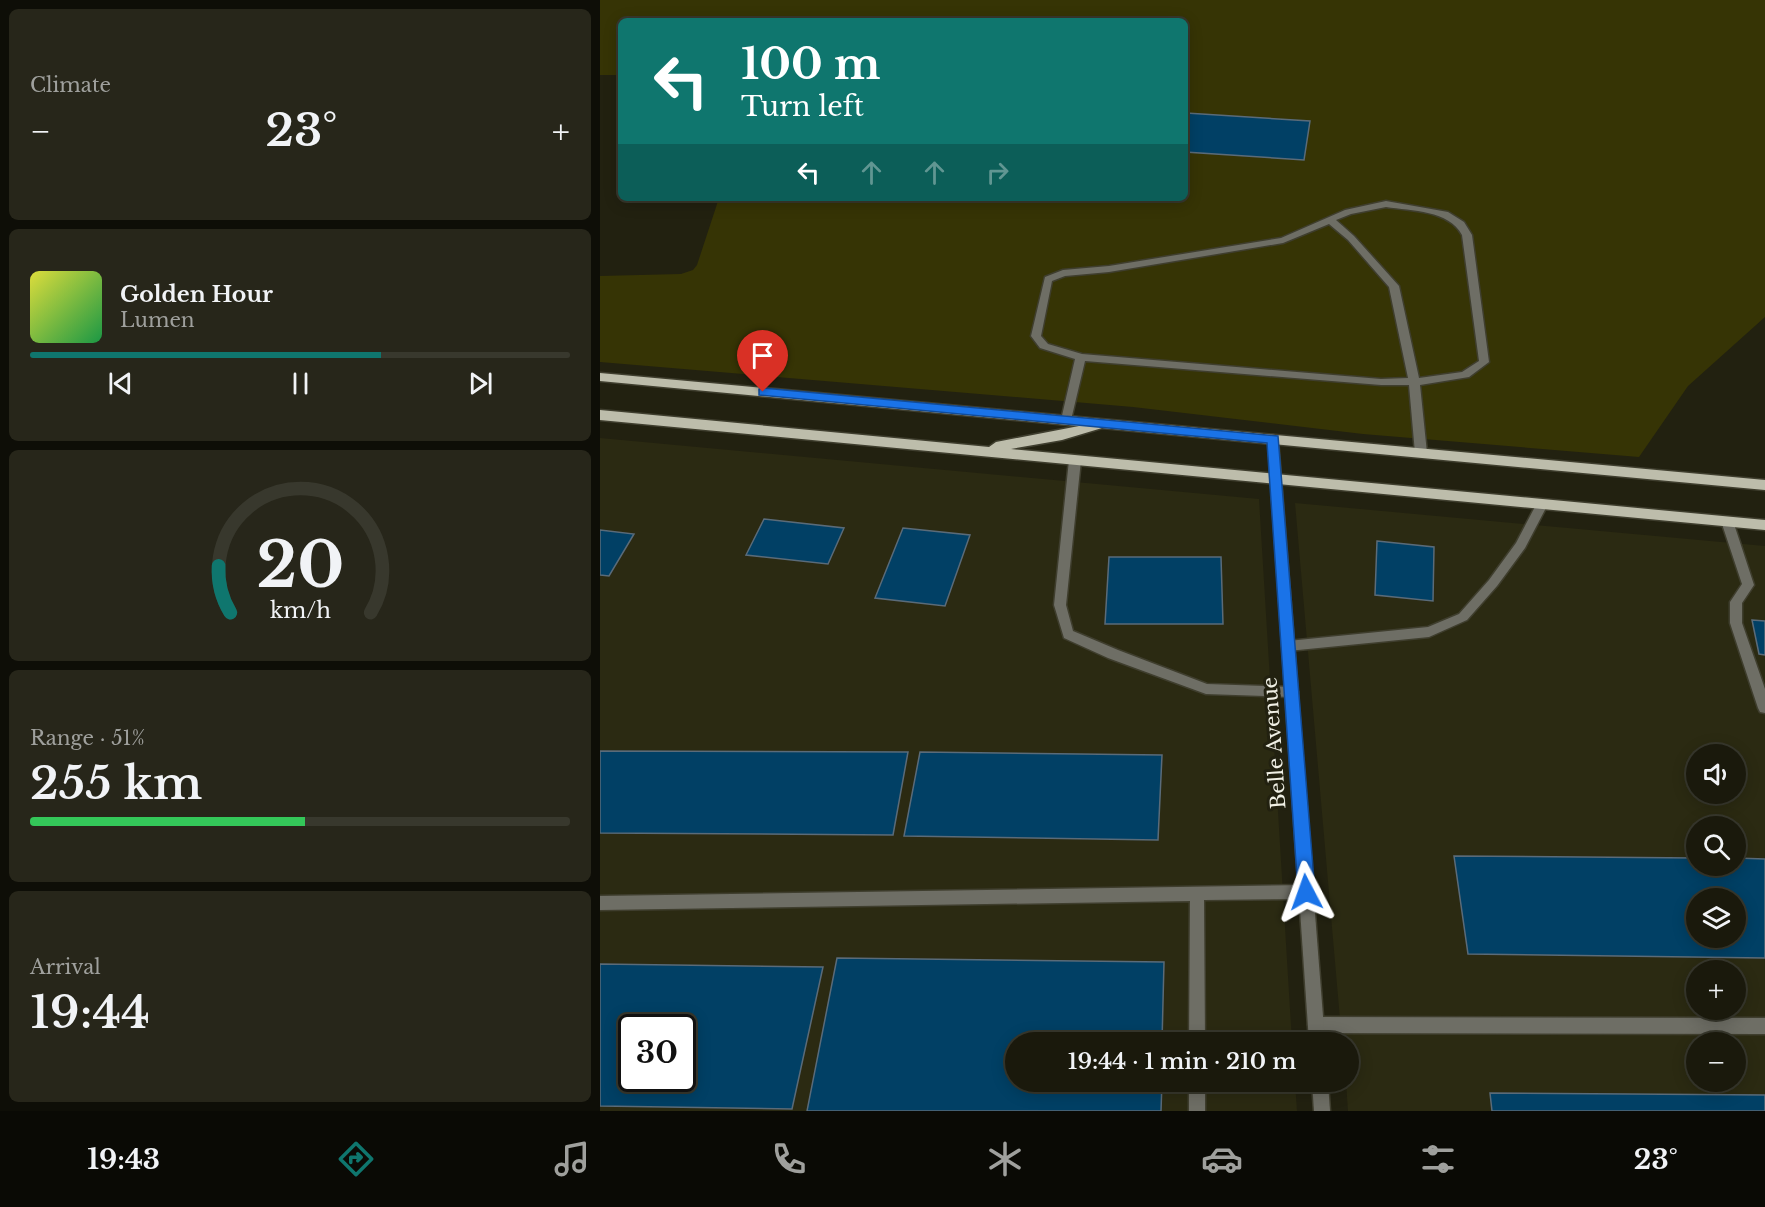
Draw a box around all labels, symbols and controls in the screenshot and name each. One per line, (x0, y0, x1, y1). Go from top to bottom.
text: 100 m (741, 38, 880, 90)
icon: left (642, 42, 720, 120)
text: Climate (30, 73, 111, 97)
text: Turn left (741, 90, 864, 123)
text: 23° (265, 102, 338, 158)
text: − (30, 111, 51, 152)
text: + (552, 111, 570, 152)
icon: left (792, 156, 825, 189)
icon: ahead (855, 156, 888, 189)
icon: ahead (918, 156, 951, 189)
icon: right (981, 156, 1014, 189)
text: Golden Hour (120, 281, 273, 308)
text: Lumen (120, 308, 195, 332)
pin (737, 330, 788, 392)
icon: arrive (746, 339, 779, 372)
icon: previous (104, 367, 137, 400)
icon: pause (284, 367, 317, 400)
icon: next (464, 367, 497, 400)
text: 20 (256, 526, 344, 604)
text: km/h (270, 597, 331, 624)
street label: Belle Avenue (1257, 676, 1291, 810)
text: Range · 51% (30, 726, 145, 750)
map controls (1686, 744, 1746, 1092)
button: sound (1686, 744, 1746, 804)
text: 255 km (30, 755, 202, 811)
button: search (1686, 816, 1746, 876)
position arrow (1274, 860, 1338, 924)
button: layers (1686, 888, 1746, 948)
text: Arrival (30, 955, 101, 979)
button: + (1686, 960, 1746, 1020)
text: 19:44 (30, 984, 150, 1040)
speed limit sign: 30 (618, 1014, 696, 1092)
button: − (1686, 1032, 1746, 1092)
text: 19:44 · 1 min · 210 m (1068, 1048, 1296, 1075)
icon: directions (335, 1138, 377, 1180)
icon: music (551, 1138, 593, 1180)
icon: phone (768, 1138, 810, 1180)
icon: climate (984, 1138, 1026, 1180)
icon: car (1201, 1138, 1243, 1180)
icon: filters (1417, 1138, 1459, 1180)
text: 19:43 (87, 1143, 160, 1176)
text: 23° (1634, 1143, 1678, 1176)

